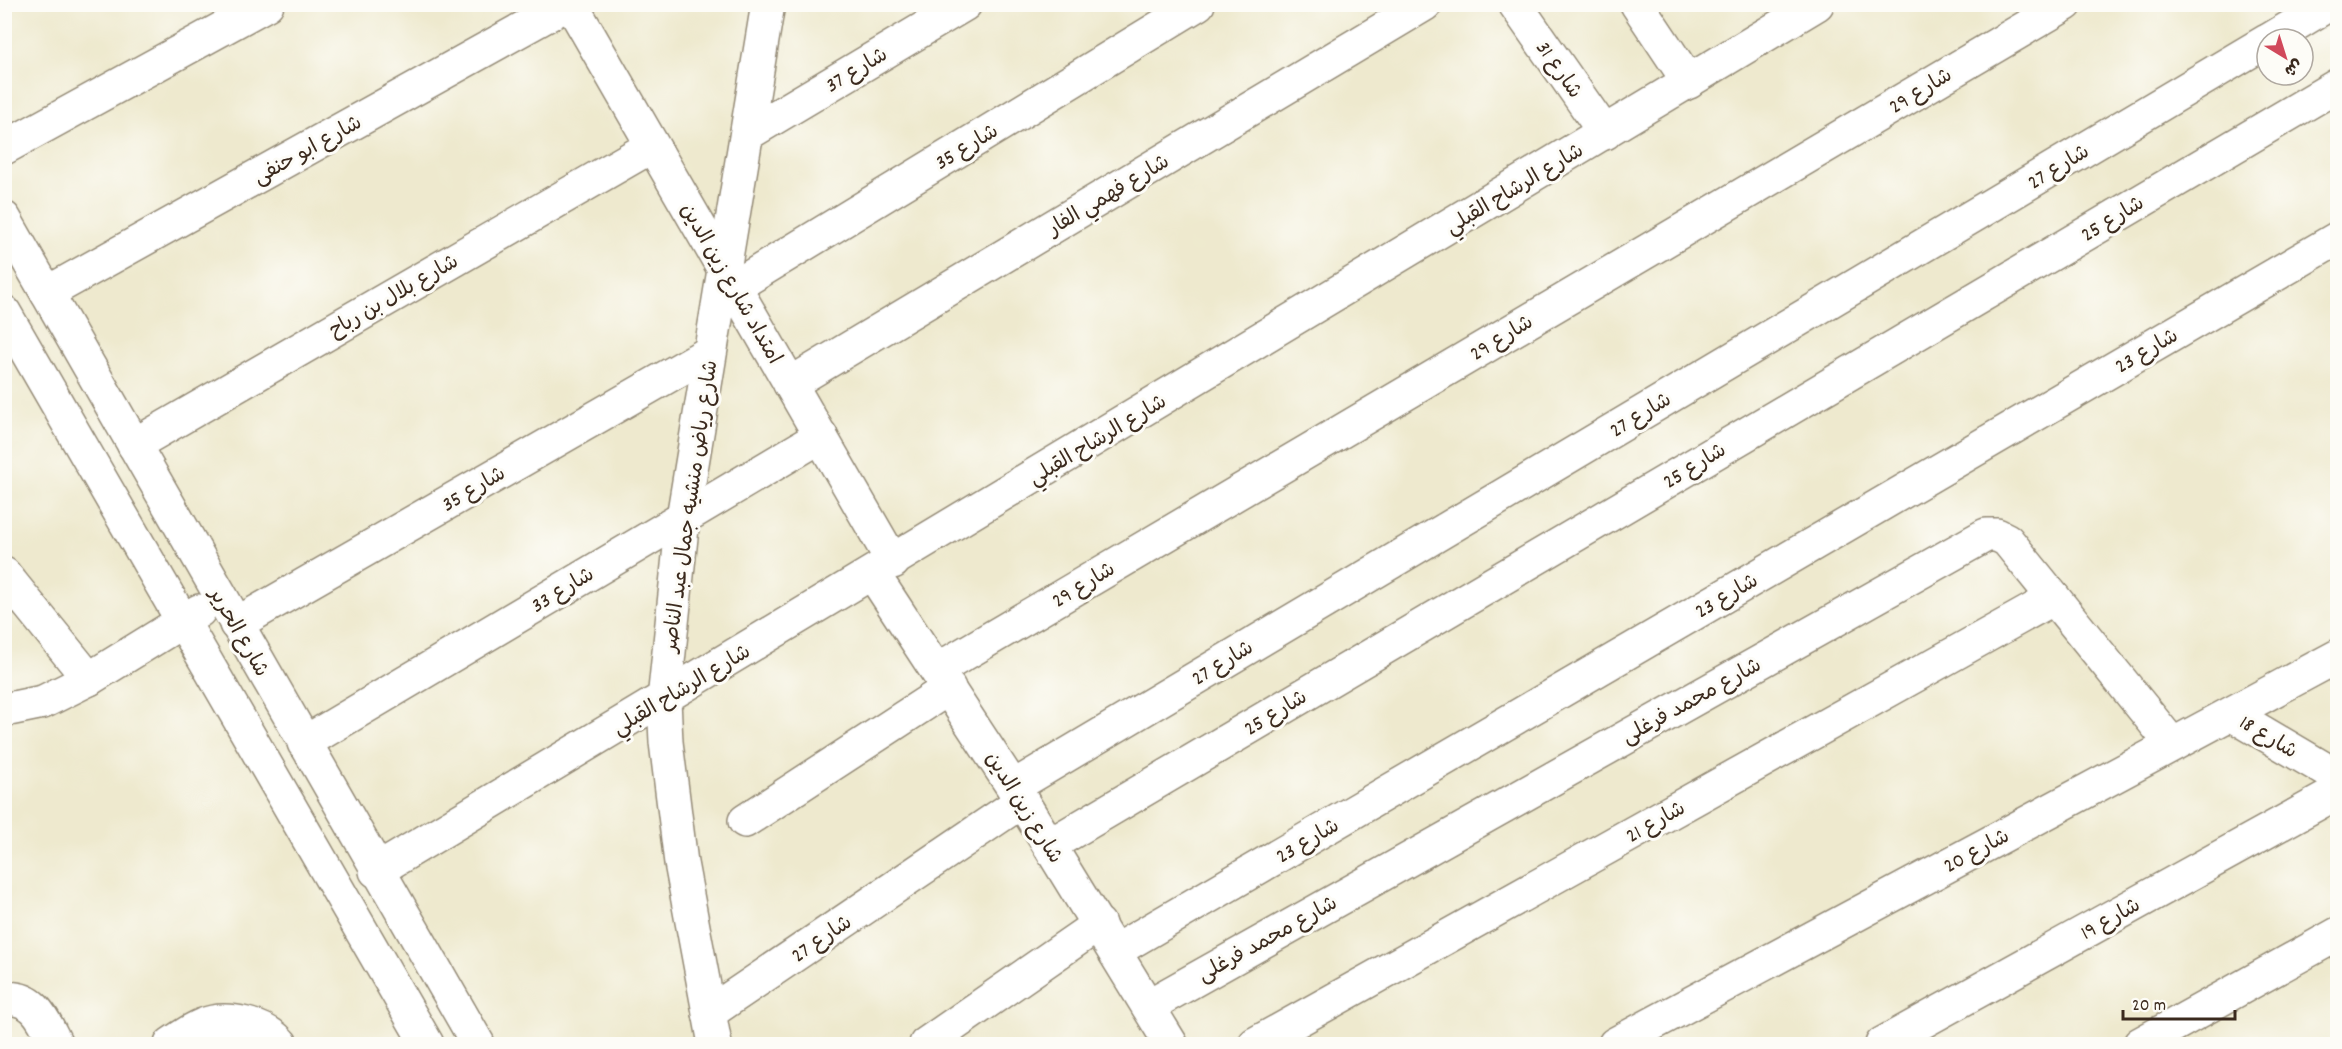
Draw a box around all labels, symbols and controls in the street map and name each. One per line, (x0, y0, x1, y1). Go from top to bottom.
north arrow (2255, 27, 2315, 87)
street label: شارع 31 (1527, 36, 1588, 106)
street label: شارع 37 (821, 41, 894, 102)
text: ش (2279, 52, 2307, 81)
street label: شارع 29 (1884, 62, 1959, 123)
street label: شارع ابو حنفى (249, 109, 368, 194)
street label: شارع 35 (930, 118, 1005, 179)
street label: شارع الرشاح القبلي (1441, 137, 1591, 245)
street label: شارع 27 (2023, 138, 2096, 199)
street label: شارع فهمي الفار (1041, 148, 1177, 247)
street label: شارع 25 (2076, 190, 2151, 251)
street label: امتداد شارع زين الدين (671, 198, 788, 371)
street label: شارع بلال بن رباح (324, 248, 465, 347)
street label: شارع 29 (1465, 309, 1540, 370)
street label: شارع 23 (2110, 322, 2185, 383)
street label: شارع رياض منشيه جمال عبد الناصر (656, 358, 727, 656)
street label: شارع 27 (1605, 386, 1678, 447)
street label: شارع الرشاح القبلي (1024, 388, 1174, 496)
street label: شارع 25 (1658, 437, 1733, 498)
street label: شارع 35 (437, 460, 512, 521)
street label: شارع 29 (1047, 556, 1122, 617)
street label: شارع 33 (526, 561, 601, 622)
street label: شارع 23 (1690, 567, 1765, 628)
street label: شارع الحرير (199, 582, 275, 683)
street label: شارع 27 (1187, 634, 1260, 695)
street label: شارع الرشاح القبلي (608, 638, 758, 746)
street label: شارع محمد فرغلى (1617, 652, 1768, 753)
street label: شارع 25 (1239, 684, 1314, 745)
street label: شارع 18 (2233, 709, 2302, 768)
street label: شارع زين الدين (976, 747, 1069, 870)
street label: شارع 21 (1621, 795, 1692, 852)
street label: شارع 23 (1271, 812, 1346, 873)
street label: شارع 20 (1939, 823, 2016, 883)
street label: شارع محمد فرغلى (1193, 890, 1344, 991)
street label: شارع 19 (2076, 892, 2147, 949)
street label: شارع 27 (786, 909, 859, 972)
scale bar (2123, 983, 2236, 1021)
text: 20 m (2132, 994, 2166, 1019)

